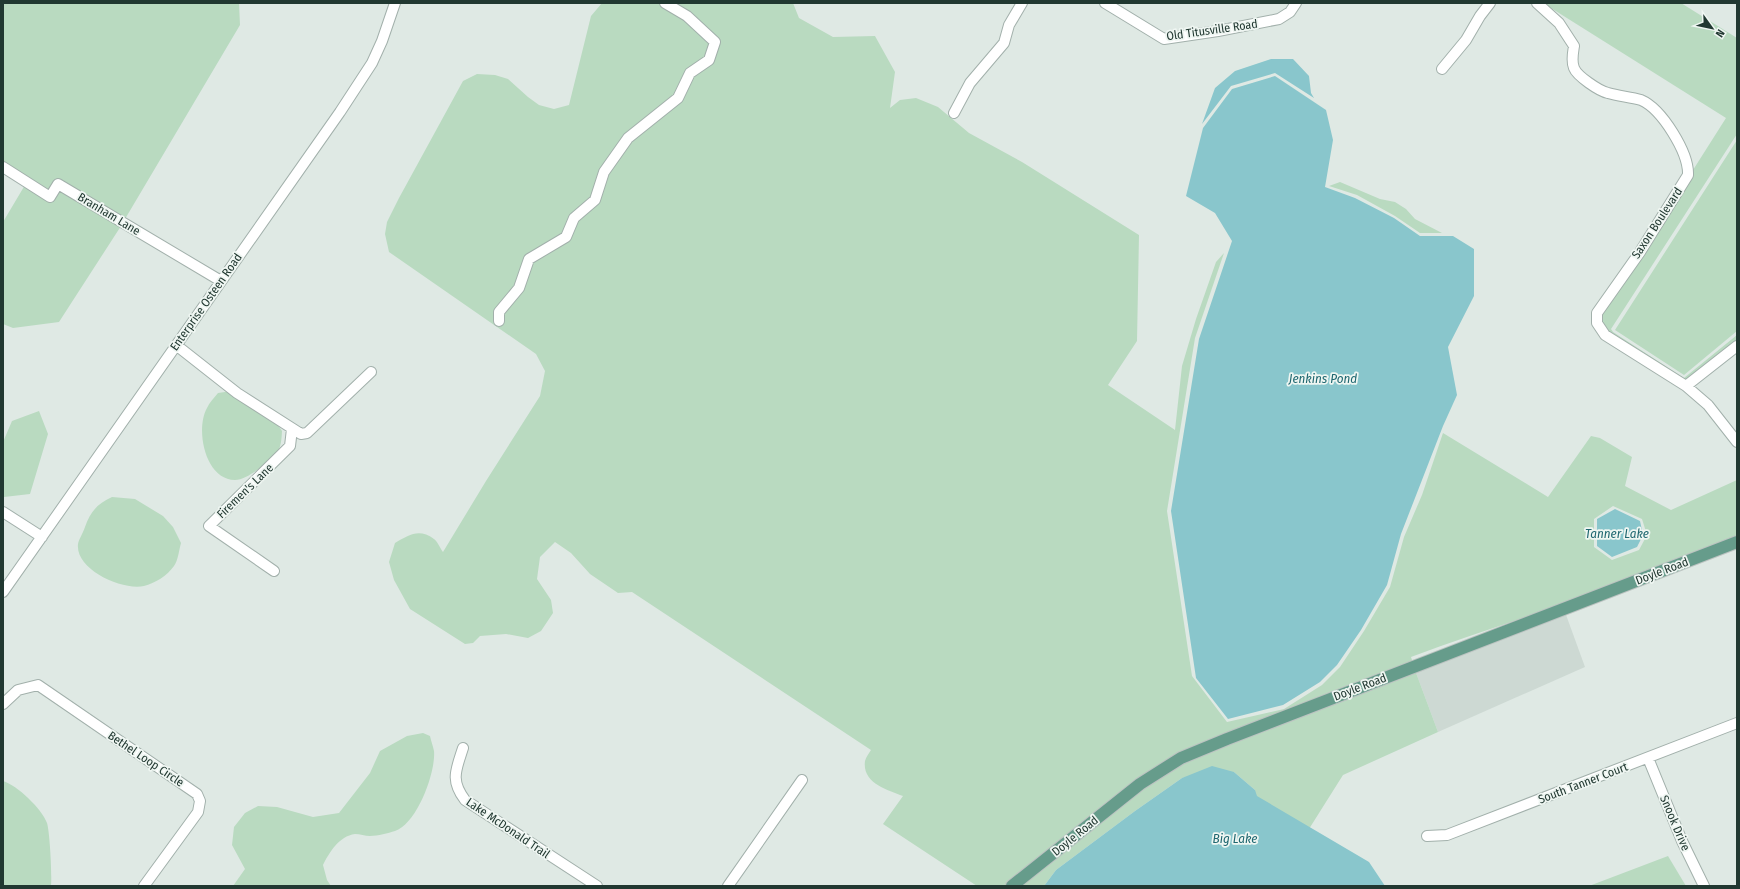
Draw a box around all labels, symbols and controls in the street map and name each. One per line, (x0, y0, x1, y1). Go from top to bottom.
north arrow (1692, 8, 1732, 48)
street label: Old Titusville Road (1166, 17, 1258, 43)
text: N (1713, 27, 1727, 39)
street label: Saxon Boulevard (1629, 185, 1685, 261)
street label: Branham Lane (75, 190, 143, 238)
street label: Enterprise Osteen Road (167, 251, 245, 353)
water label: Jenkins Pond (1288, 371, 1357, 386)
street label: Firemen's Lane (214, 461, 276, 521)
water label: Tanner Lake (1585, 526, 1649, 541)
street label: Doyle Road (1634, 555, 1690, 587)
street label: Doyle Road (1332, 671, 1388, 703)
street label: Bethel Loop Circle (105, 728, 187, 790)
street label: South Tanner Court (1536, 759, 1630, 806)
street label: Snook Drive (1657, 793, 1693, 853)
street label: Lake McDonald Trail (464, 795, 552, 861)
street label: Doyle Road (1049, 813, 1101, 859)
water label: Big Lake (1213, 831, 1257, 846)

